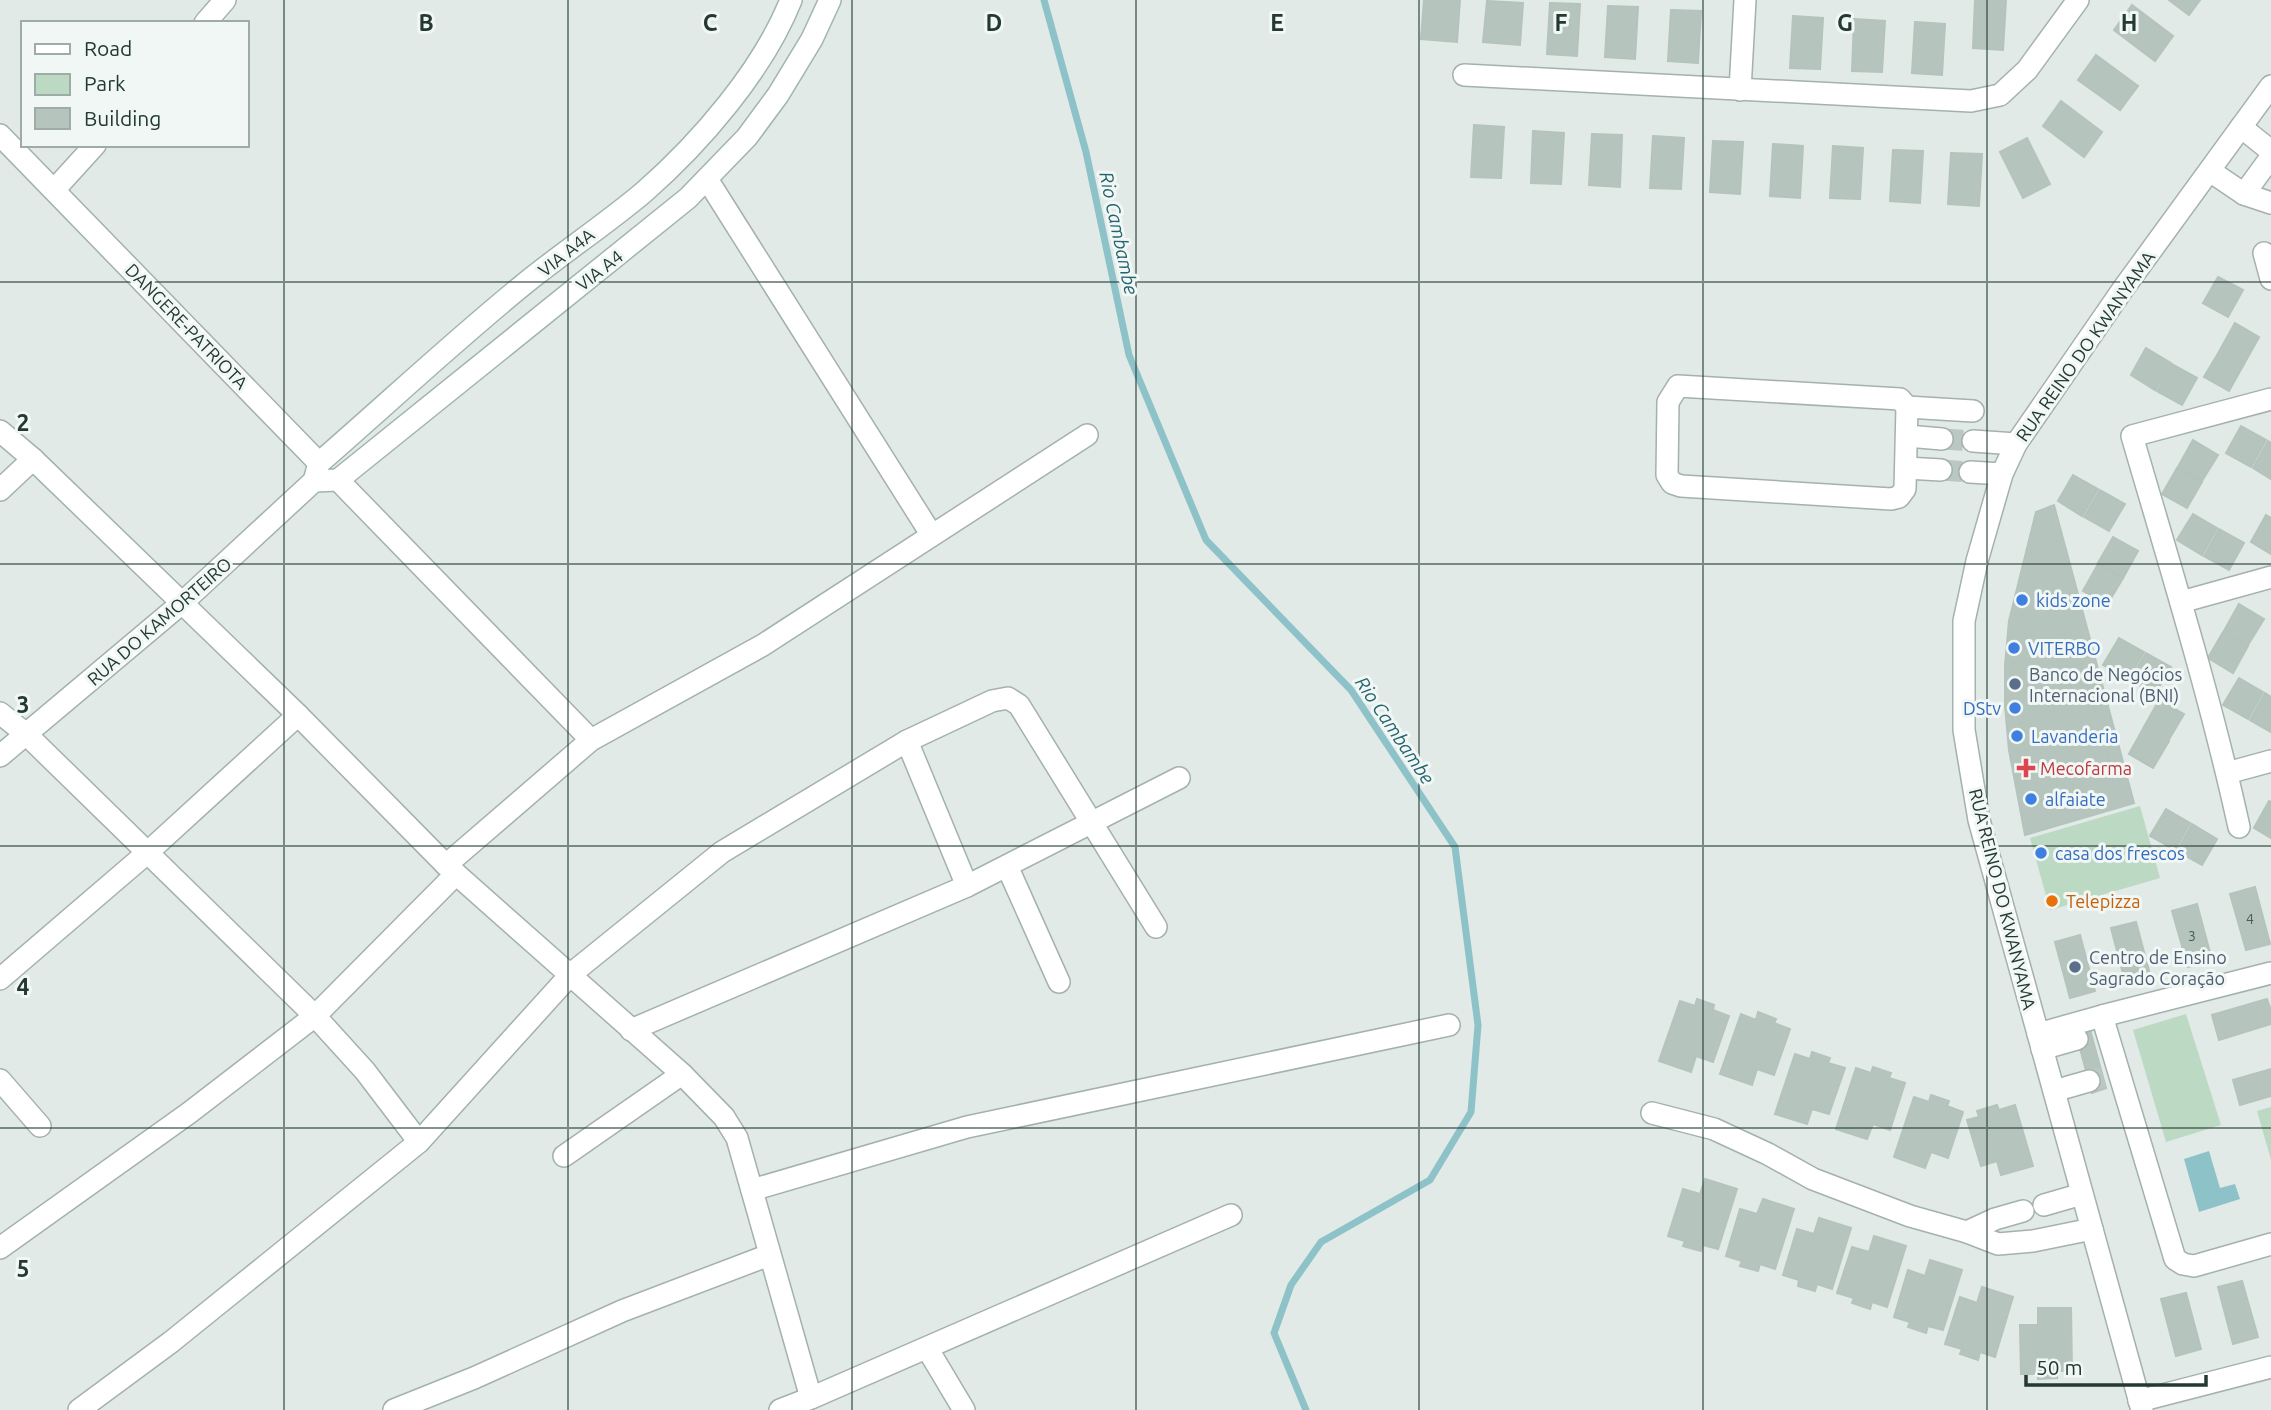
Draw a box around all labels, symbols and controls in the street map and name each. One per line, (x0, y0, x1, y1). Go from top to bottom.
text: B (418, 10, 434, 35)
text: C (703, 10, 718, 35)
text: D (986, 10, 1002, 35)
text: E (1270, 10, 1284, 35)
text: F (1555, 10, 1568, 35)
text: G (1837, 10, 1853, 35)
text: H (2121, 10, 2137, 35)
legend (21, 21, 248, 147)
text: Road (84, 36, 132, 60)
text: Park (84, 71, 126, 95)
text: Building (84, 106, 161, 130)
water label: Rio Cambambe (1095, 170, 1143, 297)
street label: VIA A4A (534, 223, 598, 281)
street label: VIA A4 (571, 245, 627, 295)
street label: RUA REINO DO KWANYAMA (2012, 247, 2159, 445)
street label: DANGERE-PATRIOTA (122, 259, 252, 393)
text: 2 (17, 410, 29, 435)
street label: RUA DO KAMORTEIRO (83, 553, 235, 689)
place label: kids zone (2036, 590, 2111, 610)
marker: kids zone (2014, 592, 2030, 608)
place label: VITERBO (2028, 638, 2101, 658)
marker: VITERBO (2006, 640, 2022, 656)
place label: Banco de Negócios Internacional (BNI) (2029, 664, 2182, 706)
water label: Rio Cambambe (1351, 672, 1439, 788)
marker: Banco de Negócios Internacional (BNI) (2007, 676, 2023, 692)
text: 3 (17, 692, 29, 717)
place label: DStv (1963, 698, 2001, 718)
marker: DStv (2007, 700, 2023, 716)
place label: Lavanderia (2031, 726, 2119, 746)
marker: Lavanderia (2009, 728, 2025, 744)
place label: Mecofarma (2040, 758, 2132, 778)
marker: Mecofarma (2018, 760, 2034, 776)
street label: RUA REINO DO KWANYAMA (1966, 786, 2040, 1012)
place label: alfaiate (2045, 789, 2106, 809)
marker: alfaiate (2023, 791, 2039, 807)
place label: casa dos frescos (2055, 843, 2185, 863)
marker: casa dos frescos (2033, 845, 2049, 861)
place label: Telepizza (2066, 891, 2140, 911)
marker: Telepizza (2044, 893, 2060, 909)
house number: 4 (2246, 911, 2254, 927)
house number: 3 (2188, 928, 2196, 944)
place label: Centro de Ensino Sagrado Coração (2089, 947, 2227, 988)
marker: Centro de Ensino Sagrado Coração (2067, 959, 2083, 975)
text: 4 (17, 974, 30, 999)
text: 5 (17, 1256, 29, 1281)
scale bar (2026, 1344, 2206, 1388)
text: 50 m (2036, 1355, 2083, 1379)

